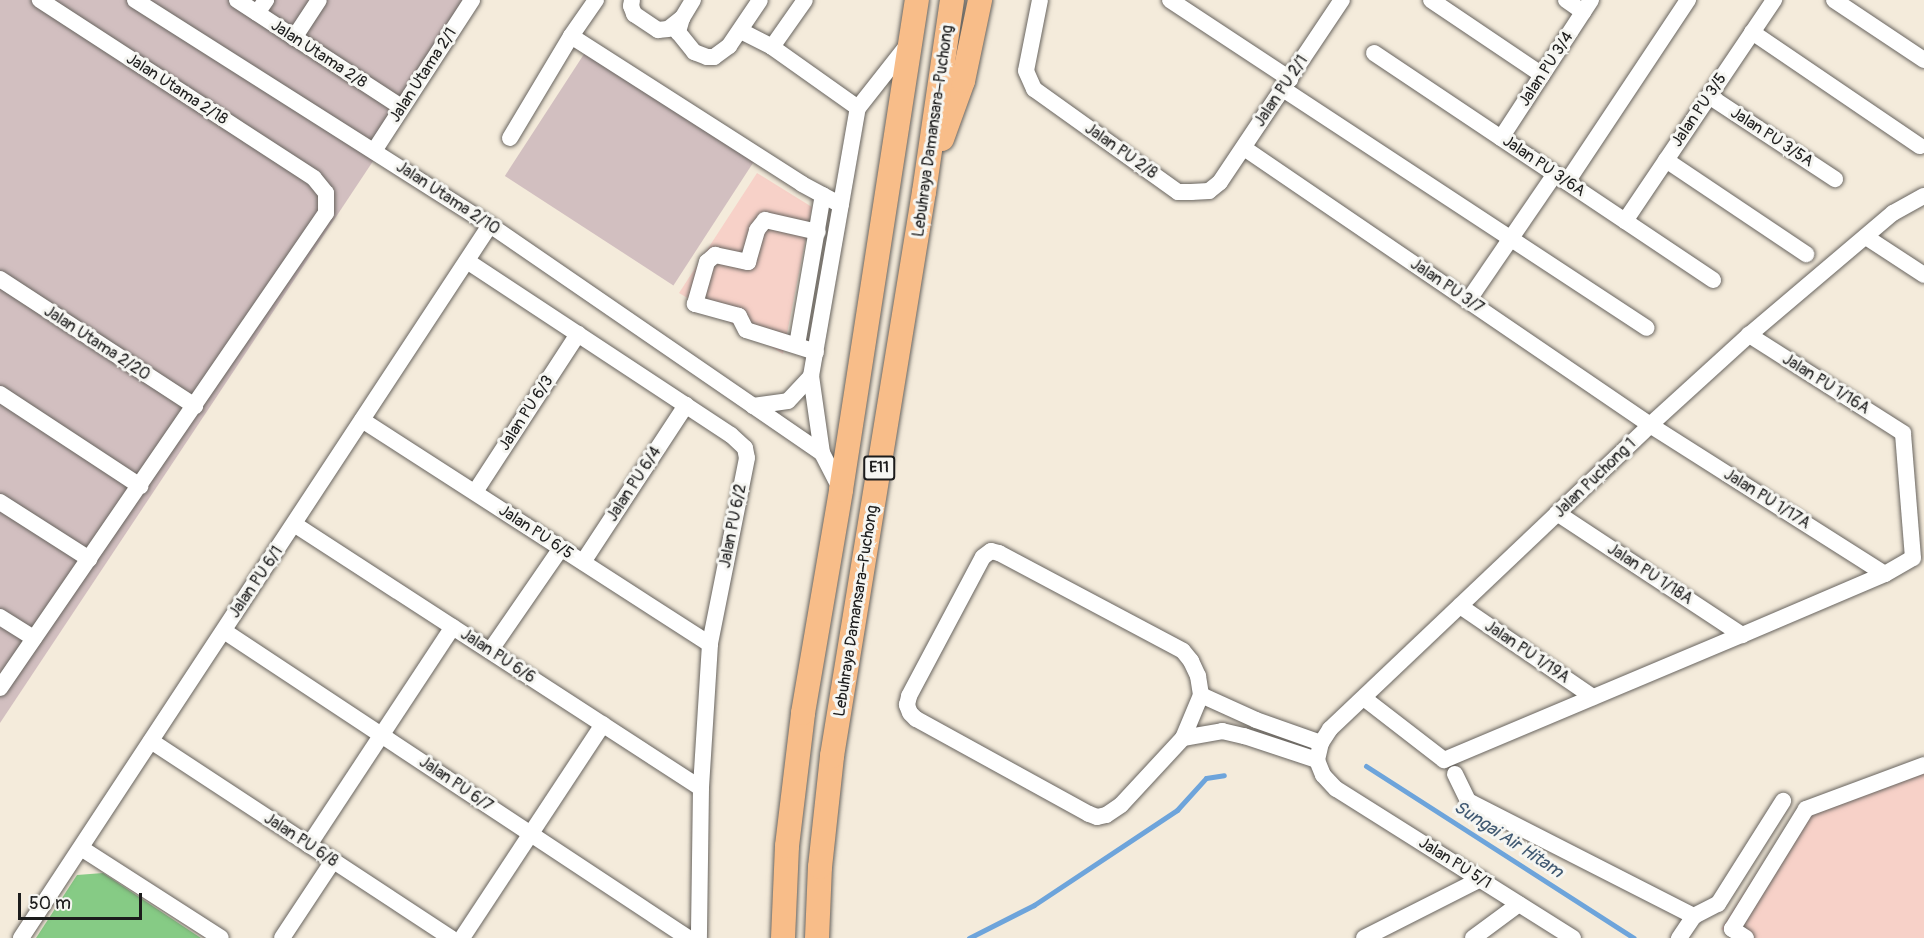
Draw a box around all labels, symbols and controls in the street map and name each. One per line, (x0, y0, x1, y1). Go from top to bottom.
street label: Jalan Utama 2/8 (267, 16, 371, 92)
street label: Jalan Utama 2/1 (385, 24, 461, 126)
street label: Lebuhraya Damansara–Puchong (909, 24, 957, 238)
street label: Jalan PU 3/4 (1515, 28, 1577, 110)
street label: Jalan Utama 2/18 (123, 49, 231, 129)
street label: Jalan PU 2/1 (1250, 52, 1312, 130)
street label: Jalan PU 3/5 (1667, 70, 1731, 150)
street label: Jalan PU 3/5A (1727, 103, 1817, 171)
street label: Jalan PU 2/8 (1081, 119, 1161, 183)
street label: Jalan PU 3/6A (1499, 131, 1589, 201)
street label: Jalan Utama 2/10 (393, 157, 503, 239)
street label: Jalan PU 3/7 (1407, 254, 1487, 318)
street label: Jalan Utama 2/20 (40, 302, 154, 384)
street label: Jalan PU 1/16A (1779, 350, 1873, 418)
street label: Jalan PU 6/3 (495, 372, 557, 454)
street label: Jalan Puchong 1 (1550, 434, 1640, 522)
street label: Jalan PU 6/4 (603, 443, 665, 525)
road number: E11 (862, 456, 896, 480)
street label: Jalan PU 1/17A (1720, 465, 1814, 533)
street label: Jalan PU 6/2 (715, 482, 751, 570)
street label: Jalan PU 6/5 (495, 501, 577, 563)
street label: Lebuhraya Damansara–Puchong (830, 504, 882, 718)
street label: Jalan PU 1/18A (1604, 539, 1696, 609)
street label: Jalan PU 6/1 (225, 542, 287, 622)
street label: Jalan PU 1/19A (1481, 617, 1573, 687)
street label: Jalan PU 6/6 (457, 625, 539, 687)
street label: Jalan PU 6/7 (415, 752, 497, 816)
water label: Sungai Air Hitam (1449, 797, 1567, 883)
street label: Jalan PU 6/8 (260, 809, 342, 871)
street label: Jalan PU 5/1 (1415, 833, 1495, 893)
scale bar (21, 881, 146, 919)
text: 50 m (29, 892, 71, 915)

